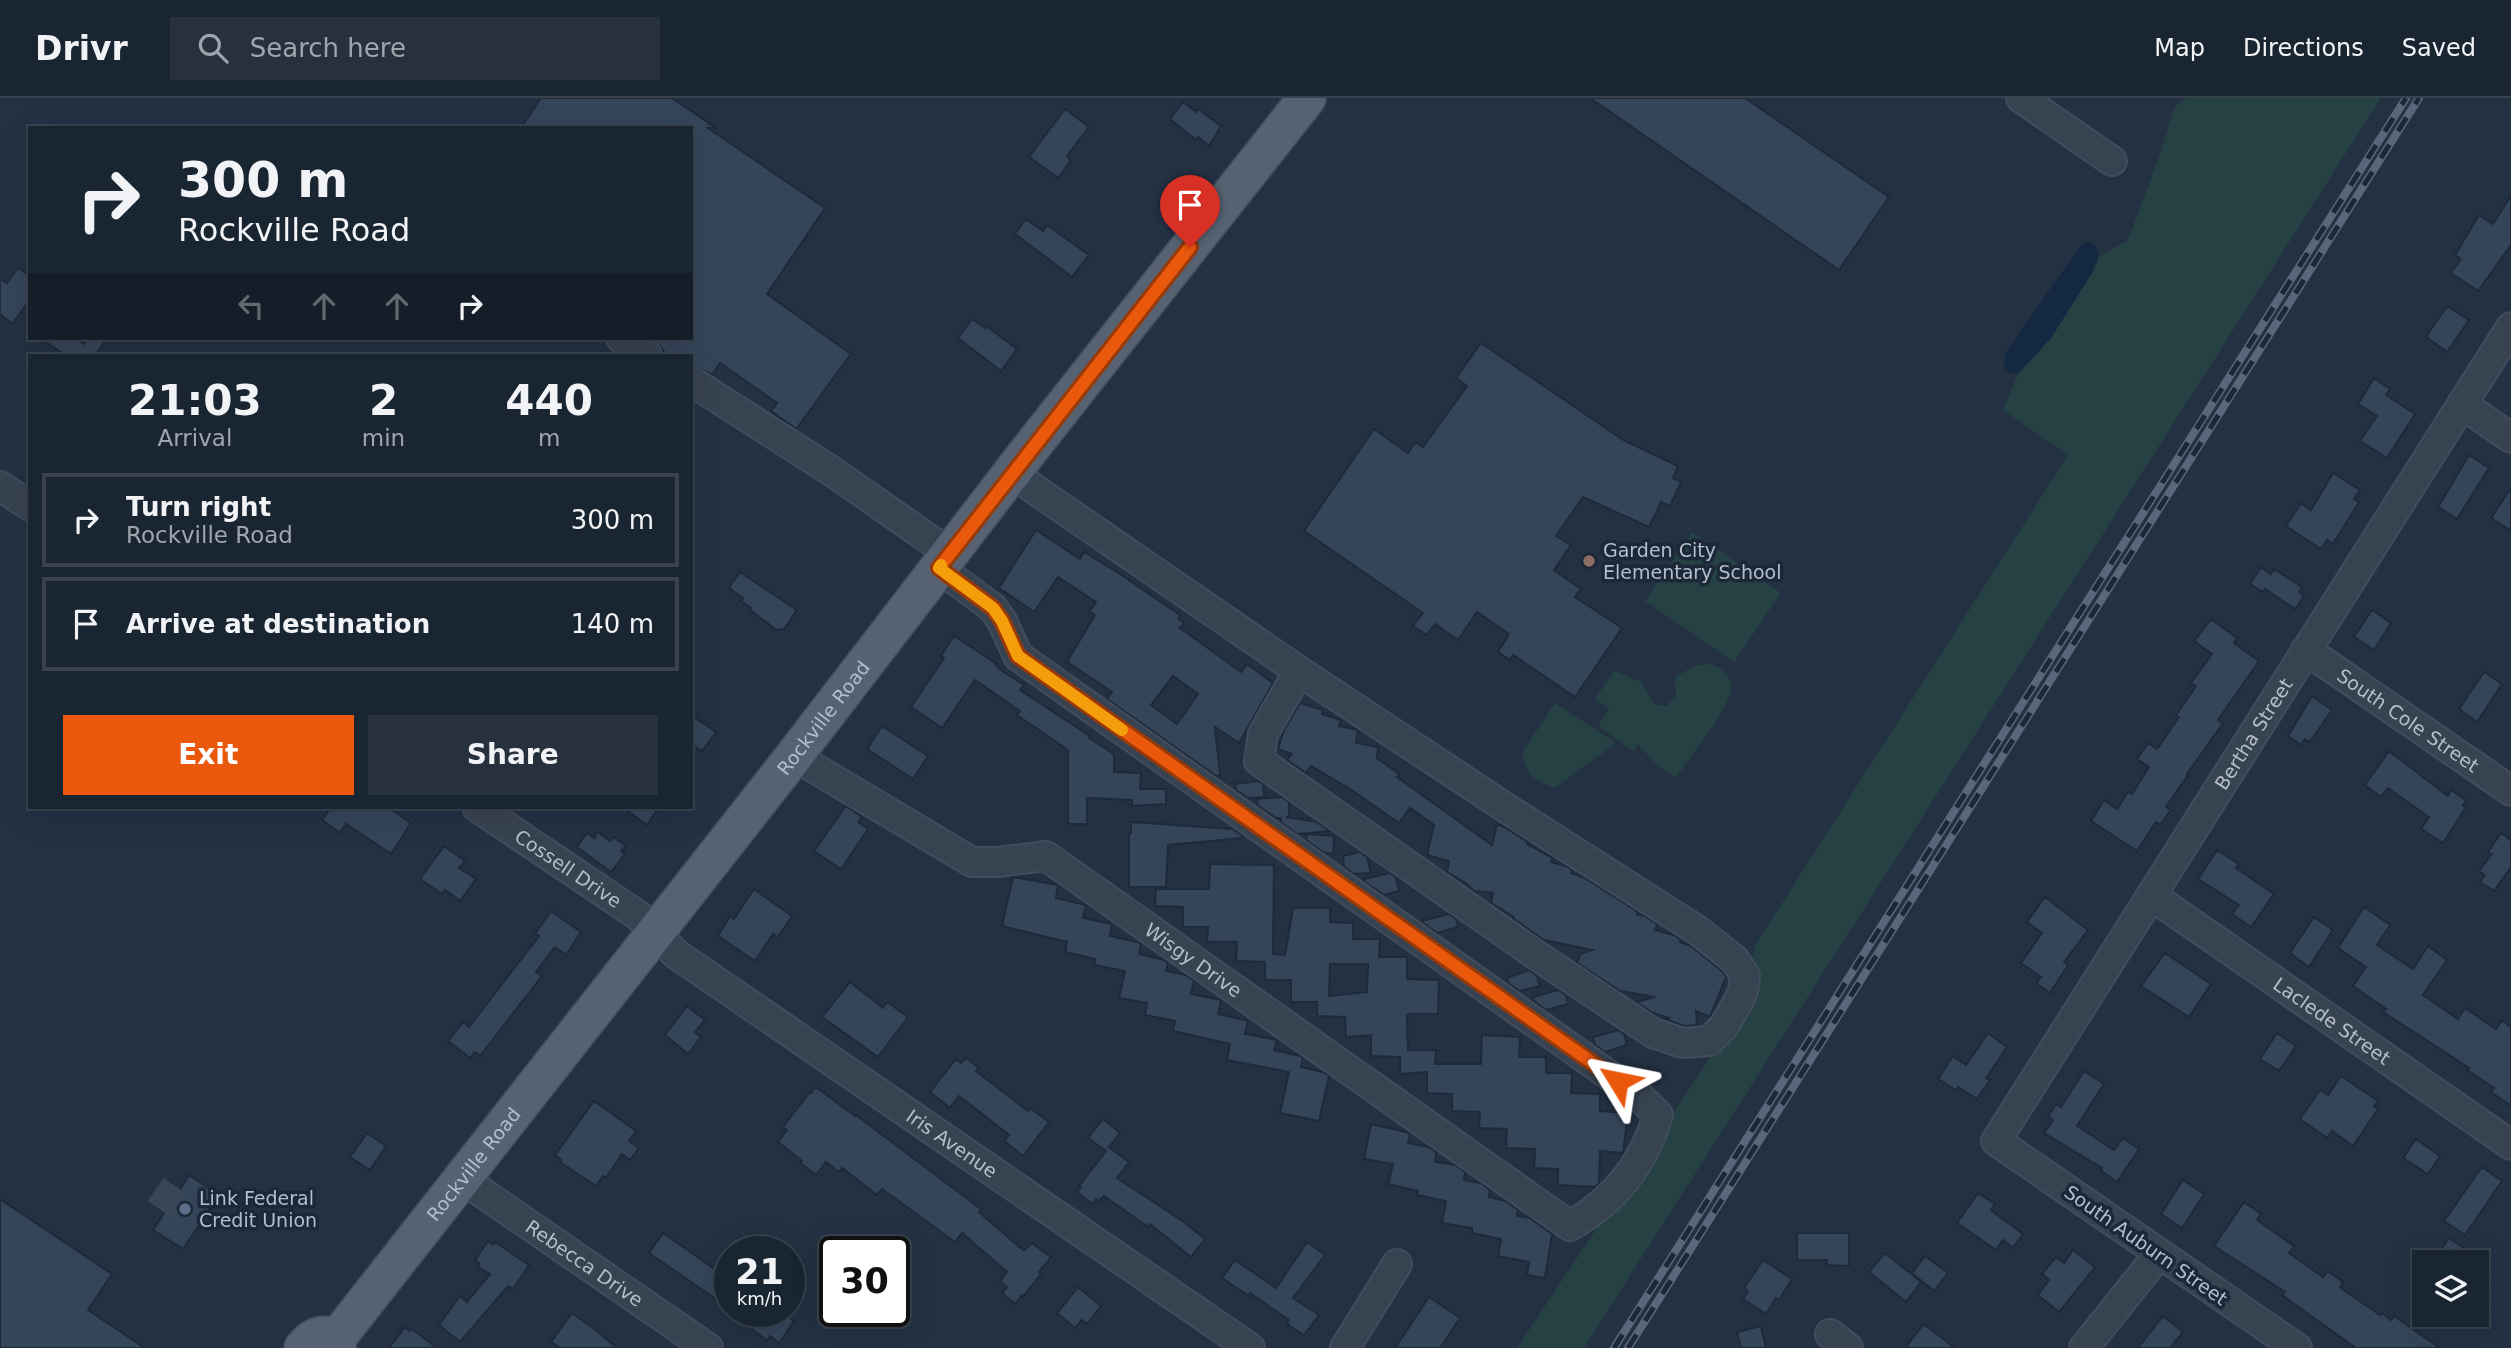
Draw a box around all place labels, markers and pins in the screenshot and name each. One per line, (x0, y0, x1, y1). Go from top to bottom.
pin (1160, 175, 1220, 247)
place label: Garden City Elementary School (1603, 539, 1781, 583)
marker: Garden City Elementary School (1581, 553, 1597, 569)
place label: Link Federal Credit Union (199, 1187, 317, 1231)
marker: Link Federal Credit Union (177, 1201, 193, 1217)

